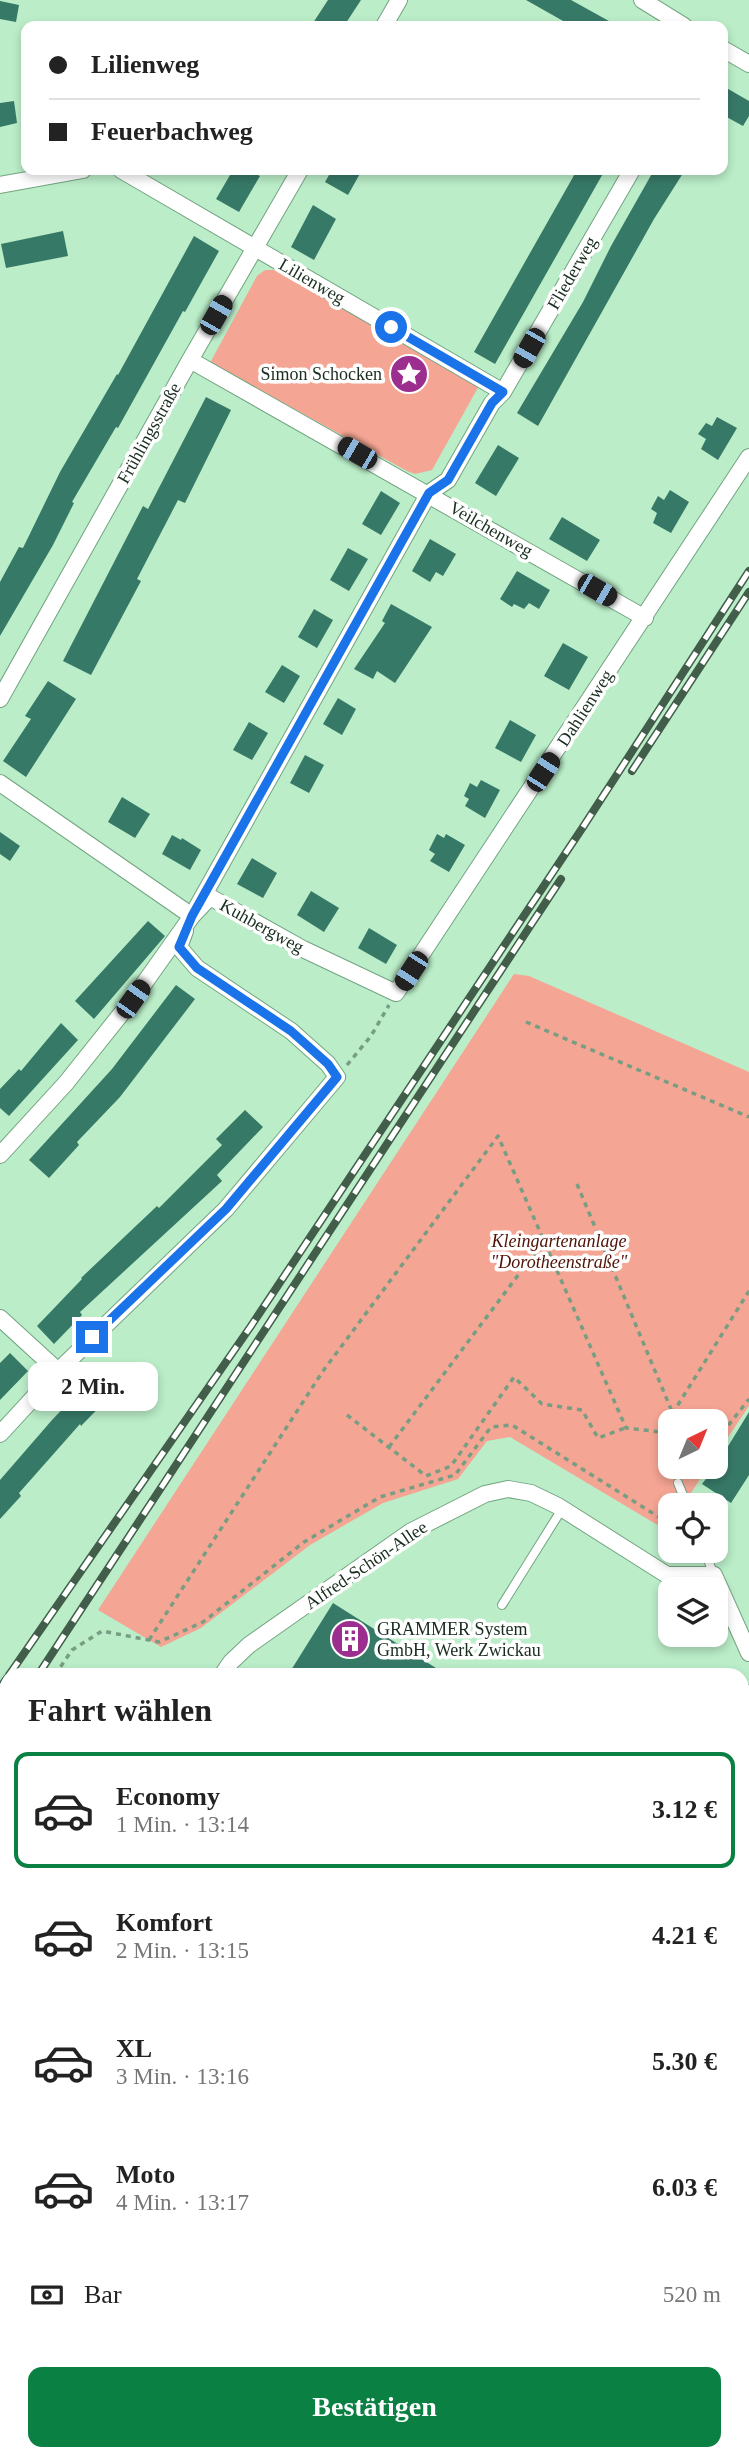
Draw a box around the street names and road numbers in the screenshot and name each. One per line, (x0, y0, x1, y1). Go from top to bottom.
street label: Fliederweg (543, 233, 601, 313)
street label: Lilienweg (275, 254, 349, 308)
street label: Frühlingsstraße (113, 379, 185, 487)
street label: Veilchenweg (446, 497, 536, 561)
street label: Dahlienweg (553, 666, 617, 750)
street label: Kuhbergweg (217, 895, 307, 957)
street label: Alfred-Schön-Allee (301, 1517, 431, 1613)

